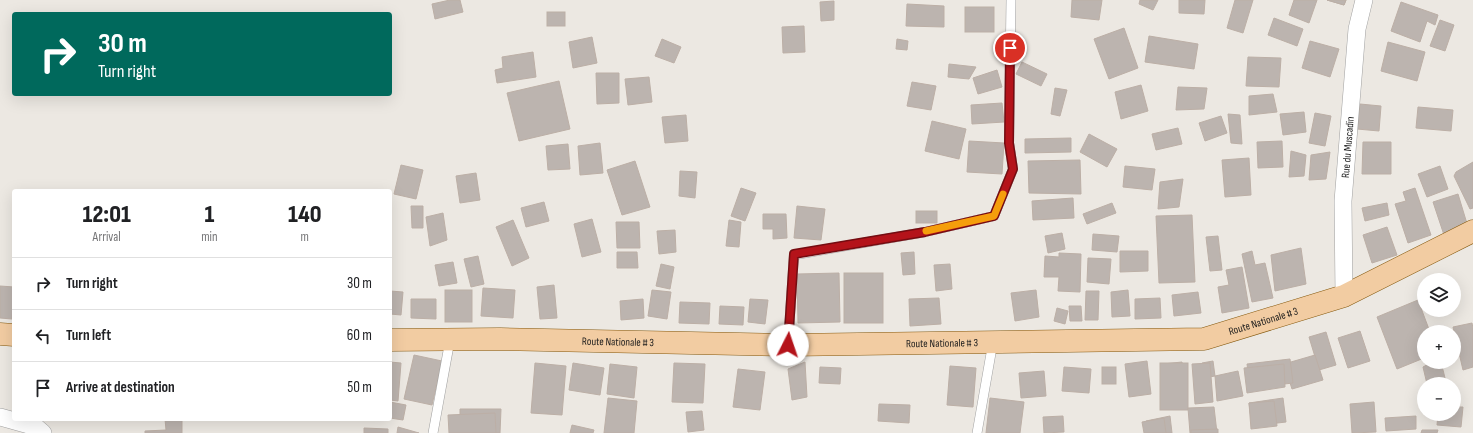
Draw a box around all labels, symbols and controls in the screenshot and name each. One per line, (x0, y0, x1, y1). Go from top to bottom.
text: 30 m (98, 27, 147, 60)
icon: right (32, 28, 84, 80)
pin (993, 31, 1027, 65)
icon: arrive (999, 37, 1021, 59)
text: Turn right (98, 61, 156, 82)
street label: Rue du Muscadin (1338, 116, 1356, 179)
text: 12:01 (82, 200, 131, 229)
text: 1 (204, 200, 214, 229)
text: 140 (288, 200, 322, 229)
text: Arrival (93, 229, 121, 245)
text: min (201, 229, 218, 245)
text: m (301, 229, 309, 245)
icon: right (32, 273, 54, 295)
map controls (1417, 273, 1461, 421)
button: layers (1417, 273, 1461, 317)
text: Turn right (66, 274, 118, 293)
text: 30 m (347, 274, 372, 293)
street label: Route Nationale # 3 (1227, 304, 1300, 338)
position arrow (767, 324, 809, 366)
icon: left (32, 325, 54, 347)
button: + (1417, 325, 1461, 369)
text: Turn left (66, 326, 111, 345)
text: 60 m (347, 326, 372, 345)
street label: Route Nationale # 3 (582, 334, 655, 349)
street label: Route Nationale # 3 (906, 336, 978, 350)
icon: arrive (32, 377, 54, 399)
button: − (1417, 377, 1461, 421)
text: Arrive at destination (66, 378, 175, 397)
text: 50 m (347, 378, 372, 397)

